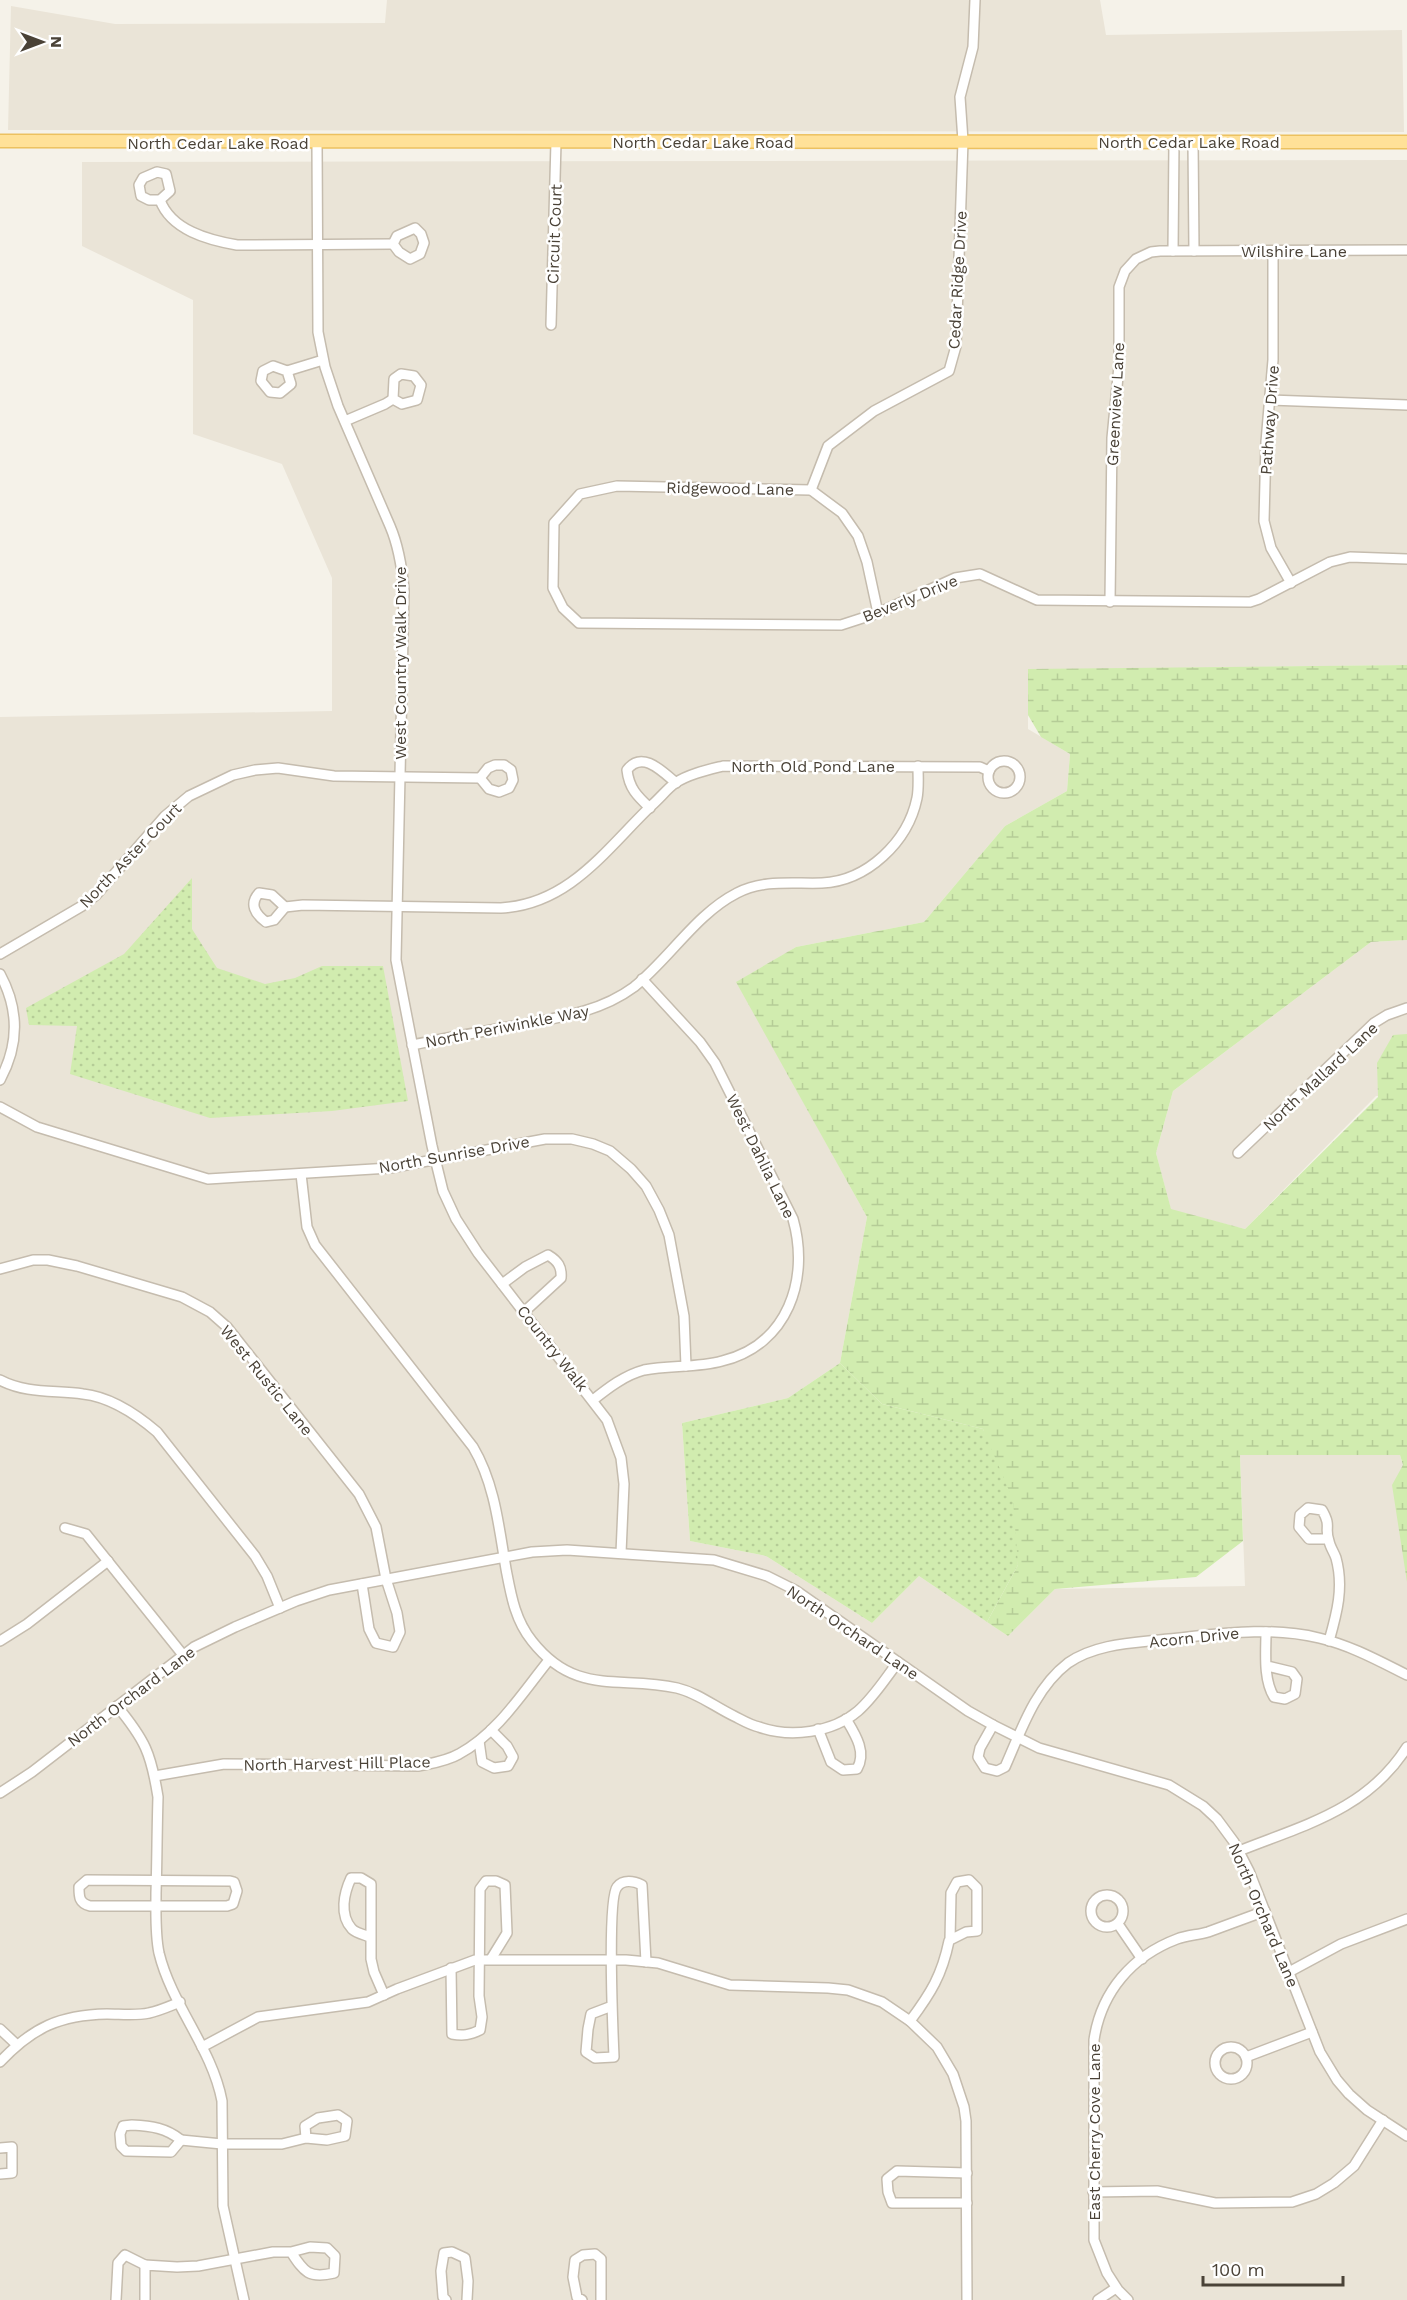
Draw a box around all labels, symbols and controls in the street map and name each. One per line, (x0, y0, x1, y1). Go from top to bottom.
north arrow (12, 12, 72, 72)
text: N (47, 36, 66, 48)
street label: North Cedar Lake Road (612, 133, 794, 152)
street label: North Cedar Lake Road (1098, 133, 1280, 152)
street label: North Cedar Lake Road (127, 134, 309, 153)
street label: Circuit Court (543, 183, 566, 284)
street label: Cedar Ridge Drive (944, 210, 971, 350)
street label: Wilshire Lane (1241, 242, 1347, 261)
street label: Greenview Lane (1103, 342, 1128, 466)
street label: Pathway Drive (1256, 365, 1283, 476)
street label: Ridgewood Lane (666, 478, 794, 499)
street label: West Country Walk Drive (391, 566, 410, 760)
street label: Beverly Drive (860, 571, 961, 626)
street label: North Old Pond Lane (731, 757, 895, 776)
street label: North Aster Court (75, 799, 185, 912)
street label: North Periwinkle Way (424, 1001, 591, 1052)
street label: North Mallard Lane (1259, 1018, 1382, 1135)
street label: West Dahlia Lane (722, 1091, 799, 1222)
street label: North Sunrise Drive (377, 1132, 531, 1177)
street label: Country Walk (513, 1301, 592, 1395)
street label: West Rustic Lane (216, 1321, 317, 1439)
street label: North Orchard Lane (783, 1581, 922, 1684)
street label: Acorn Drive (1148, 1623, 1240, 1652)
street label: North Orchard Lane (64, 1642, 199, 1751)
street label: North Harvest Hill Place (243, 1752, 431, 1775)
street label: North Orchard Lane (1225, 1840, 1303, 1990)
street label: East Cherry Cove Lane (1085, 2043, 1104, 2221)
scale bar (1203, 2249, 1342, 2287)
text: 100 m (1212, 2259, 1265, 2280)

